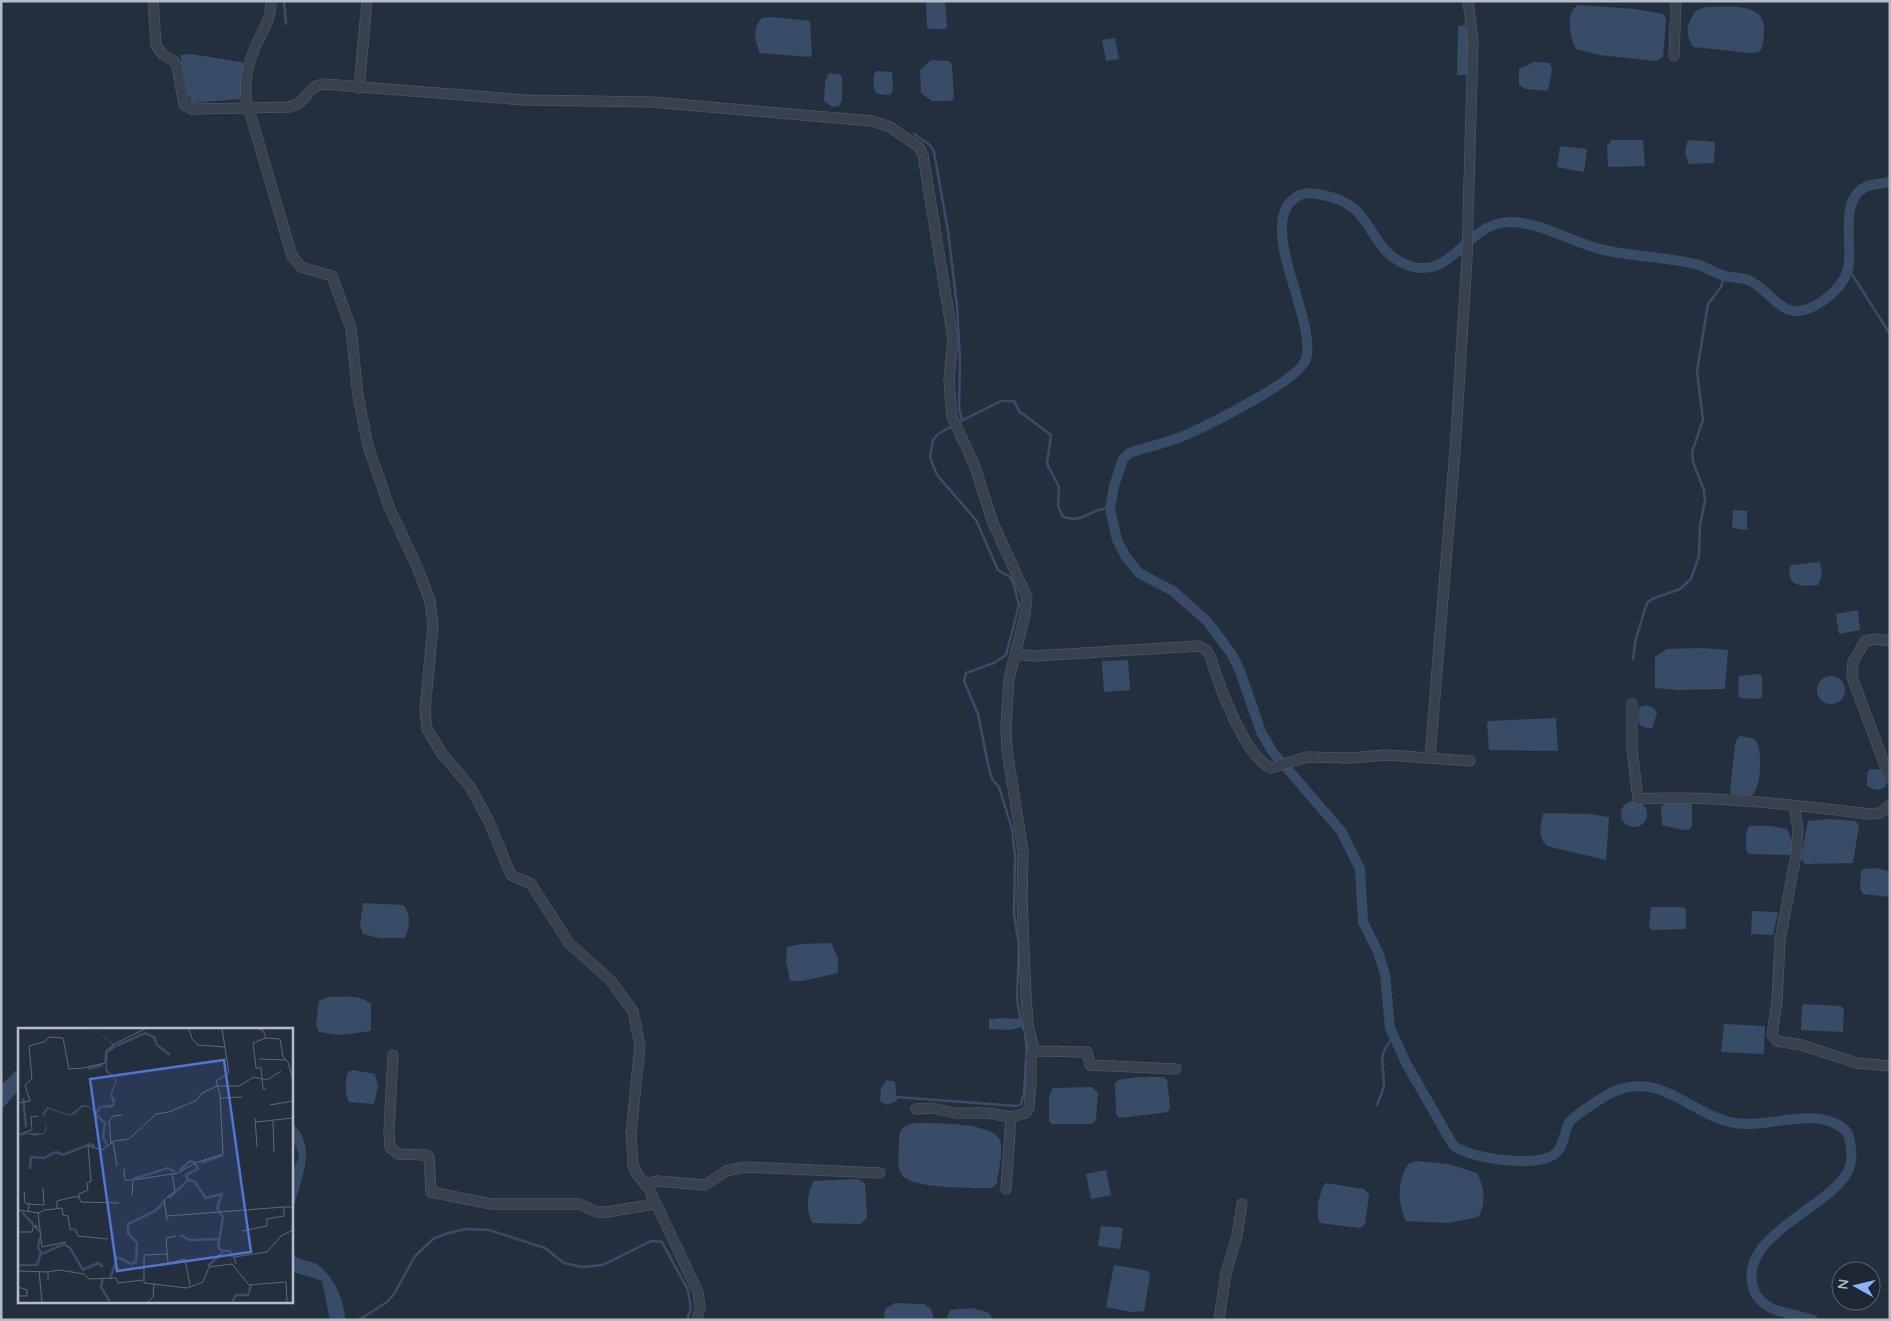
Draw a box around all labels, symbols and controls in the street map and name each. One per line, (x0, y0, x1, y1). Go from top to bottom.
inset map (18, 1028, 292, 1304)
north arrow (1831, 1261, 1881, 1311)
text: N (1833, 1278, 1853, 1291)

